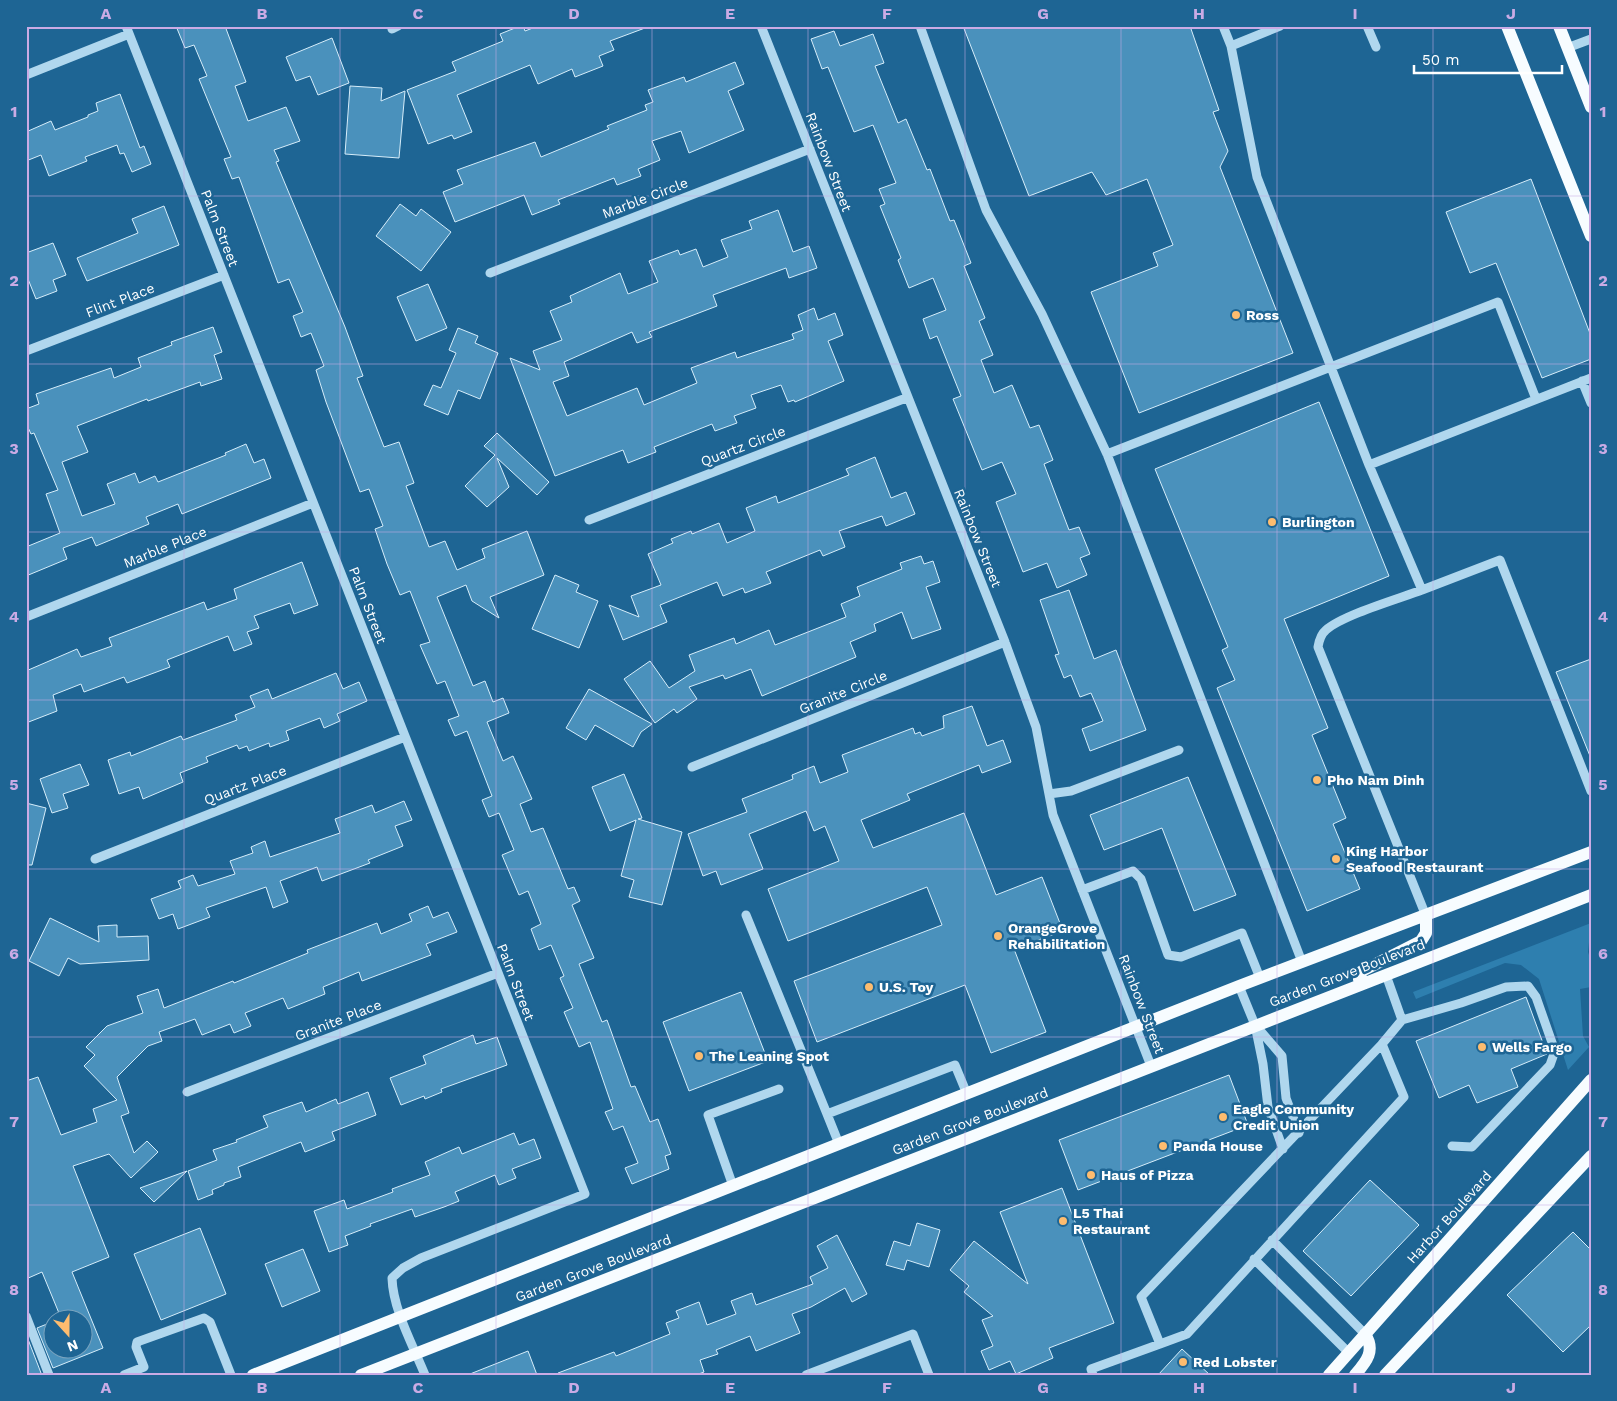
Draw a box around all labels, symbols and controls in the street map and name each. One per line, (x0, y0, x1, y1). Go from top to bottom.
text: A (101, 4, 112, 23)
text: B (257, 4, 268, 23)
text: C (413, 4, 424, 23)
text: D (568, 4, 580, 23)
text: E (725, 4, 735, 23)
text: F (882, 4, 892, 23)
text: G (1037, 4, 1049, 23)
text: H (1193, 4, 1205, 23)
text: I (1352, 4, 1358, 23)
text: J (1506, 4, 1516, 23)
scale bar (1414, 42, 1562, 74)
text: 50 m (1422, 51, 1459, 69)
text: 1 (11, 102, 17, 121)
text: 1 (1600, 102, 1606, 121)
street label: Rainbow Street (803, 110, 855, 214)
street label: Marble Circle (600, 174, 690, 222)
street label: Palm Street (198, 187, 242, 269)
text: 2 (9, 271, 19, 290)
text: 2 (1598, 271, 1608, 290)
street label: Flint Place (83, 280, 157, 320)
place label: Ross (1246, 307, 1279, 323)
marker: Ross (1230, 309, 1242, 321)
street label: Quartz Circle (698, 422, 788, 470)
text: 3 (9, 439, 19, 458)
text: 3 (1598, 439, 1608, 458)
street label: Rainbow Street (951, 486, 1005, 590)
place label: Burlington (1282, 514, 1355, 530)
marker: Burlington (1266, 516, 1278, 528)
street label: Marble Place (121, 523, 209, 571)
street label: Palm Street (346, 564, 390, 646)
text: 4 (9, 607, 19, 626)
text: 4 (1598, 607, 1608, 626)
street label: Granite Circle (797, 667, 889, 717)
street label: Quartz Place (201, 762, 289, 808)
place label: Pho Nam Dinh (1327, 772, 1425, 788)
marker: Pho Nam Dinh (1311, 774, 1323, 786)
text: 5 (9, 775, 19, 794)
text: 5 (1598, 775, 1608, 794)
place label: King Harbor Seafood Restaurant (1346, 843, 1483, 875)
marker: King Harbor Seafood Restaurant (1330, 853, 1342, 865)
place label: OrangeGrove Rehabilitation (1008, 920, 1105, 952)
marker: OrangeGrove Rehabilitation (992, 930, 1004, 942)
street label: Garden Grove Boulevard (1267, 936, 1427, 1010)
street label: Palm Street (494, 941, 538, 1023)
text: 6 (9, 944, 19, 963)
text: 6 (1598, 944, 1608, 963)
street label: Rainbow Street (1116, 952, 1168, 1056)
place label: U.S. Toy (879, 979, 933, 995)
marker: U.S. Toy (863, 981, 875, 993)
street label: Granite Place (292, 996, 384, 1044)
place label: Wells Fargo (1492, 1039, 1572, 1055)
marker: Wells Fargo (1476, 1041, 1488, 1053)
place label: The Leaning Spot (709, 1048, 829, 1064)
marker: The Leaning Spot (693, 1050, 705, 1062)
street label: Garden Grove Boulevard (890, 1084, 1050, 1158)
place label: Eagle Community Credit Union (1233, 1101, 1354, 1133)
marker: Eagle Community Credit Union (1217, 1111, 1229, 1123)
text: 7 (9, 1112, 19, 1131)
text: 7 (1598, 1112, 1608, 1131)
place label: Panda House (1173, 1138, 1263, 1154)
marker: Panda House (1157, 1140, 1169, 1152)
place label: Haus of Pizza (1101, 1167, 1194, 1183)
street label: Harbor Boulevard (1403, 1167, 1495, 1267)
marker: Haus of Pizza (1085, 1169, 1097, 1181)
place label: L5 Thai Restaurant (1073, 1205, 1150, 1237)
marker: L5 Thai Restaurant (1057, 1215, 1069, 1227)
street label: Garden Grove Boulevard (513, 1231, 673, 1305)
text: 8 (9, 1280, 19, 1299)
text: 8 (1598, 1280, 1608, 1299)
north arrow (42, 1308, 92, 1358)
text: N (65, 1337, 80, 1355)
place label: Red Lobster (1193, 1354, 1277, 1370)
marker: Red Lobster (1177, 1356, 1189, 1368)
text: A (101, 1378, 112, 1397)
text: B (257, 1378, 268, 1397)
text: C (413, 1378, 424, 1397)
text: D (568, 1378, 580, 1397)
text: E (725, 1378, 735, 1397)
text: F (882, 1378, 892, 1397)
text: G (1037, 1378, 1049, 1397)
text: H (1193, 1378, 1205, 1397)
text: I (1352, 1378, 1358, 1397)
text: J (1506, 1378, 1516, 1397)

